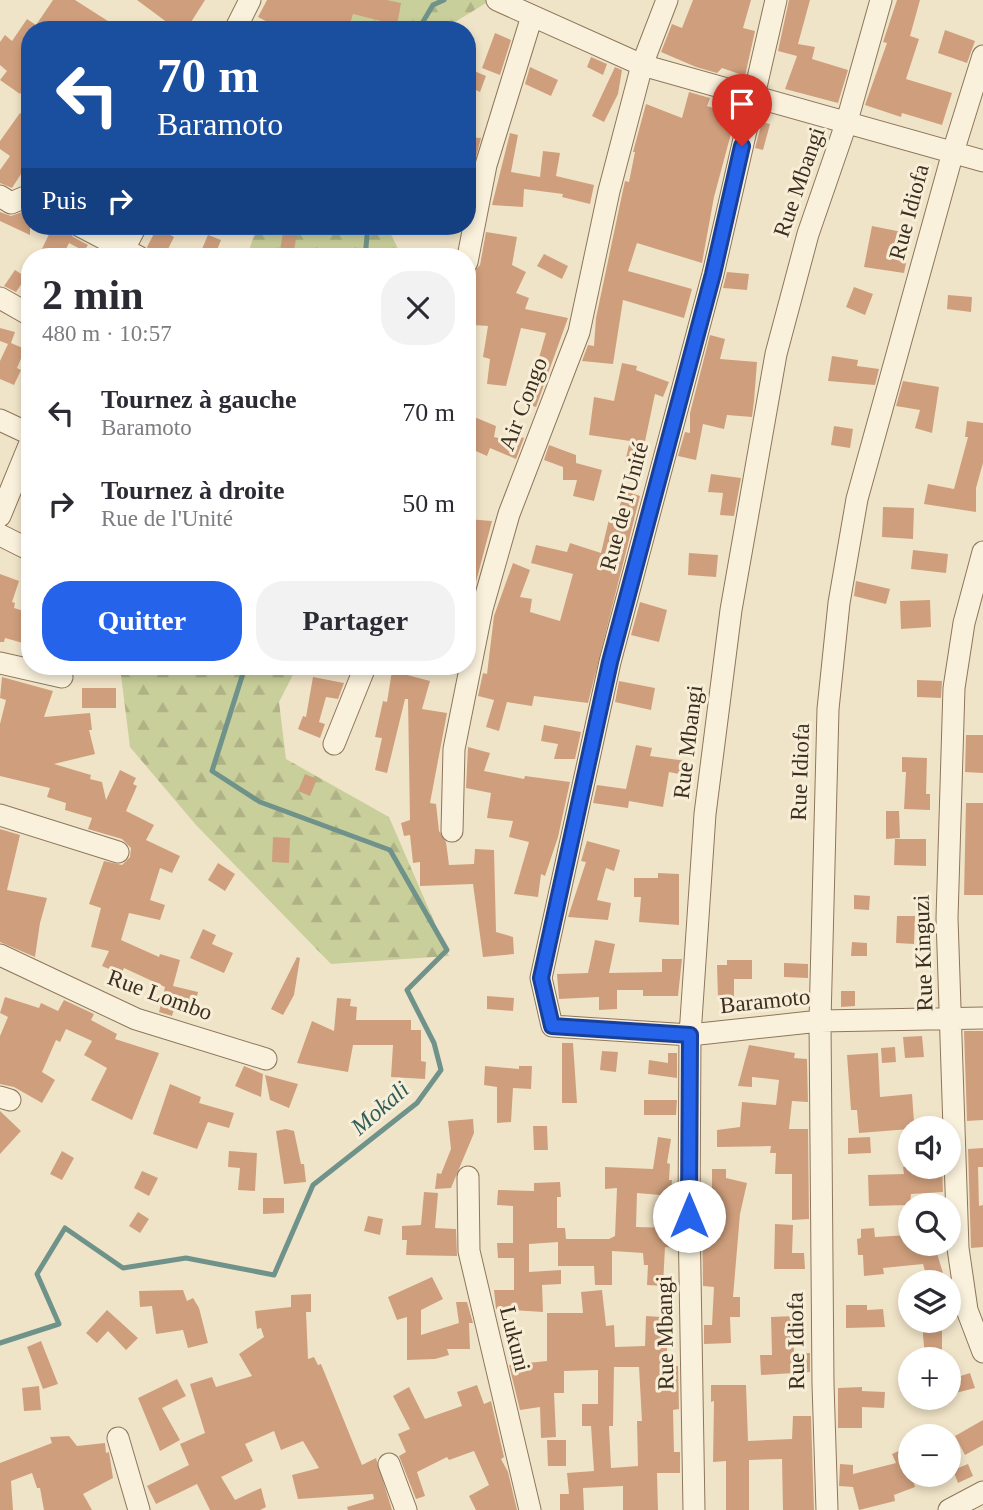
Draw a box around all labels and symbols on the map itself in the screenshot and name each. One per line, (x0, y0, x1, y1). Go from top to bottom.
pin (712, 74, 772, 146)
street label: Rue Mbangi (769, 124, 829, 240)
street label: Rue Idiofa (884, 162, 934, 262)
street label: Air Congo (494, 354, 552, 454)
street label: Rue de l'Unité (595, 439, 653, 573)
street label: Rue Mbangi (669, 684, 707, 800)
street label: Rue Idiofa (786, 723, 814, 821)
street label: Rue Kinguzi (908, 894, 938, 1012)
street label: Rue Lombo (104, 965, 216, 1025)
street label: Baramoto (719, 984, 811, 1018)
water label: Mokali (345, 1076, 414, 1141)
position arrow (652, 1179, 726, 1253)
street label: Rue Mbangi (652, 1276, 678, 1390)
street label: Rue Idiofa (783, 1292, 809, 1390)
street label: Lukuni (495, 1304, 535, 1374)

